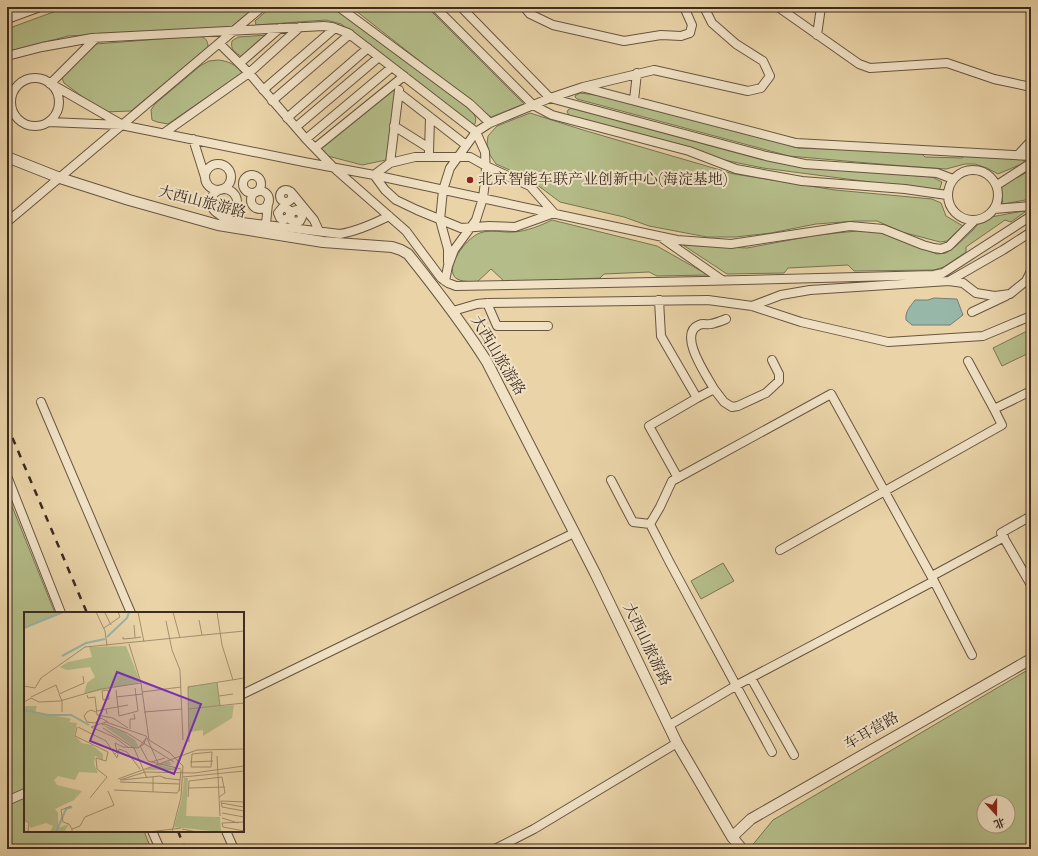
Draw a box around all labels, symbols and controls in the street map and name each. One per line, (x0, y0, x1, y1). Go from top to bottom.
place label: 北京智能车联产业创新中心(海淀基地) (478, 170, 728, 191)
marker: 北京智能车联产业创新中心(海淀基地) (465, 175, 475, 185)
street label: 大西山旅游路 (156, 182, 248, 224)
street label: 大西山旅游路 (465, 312, 529, 400)
street label: 大西山旅游路 (617, 600, 675, 690)
inset map (24, 612, 244, 832)
street label: 车耳营路 (841, 708, 903, 756)
north arrow (976, 794, 1016, 834)
text: 北 (991, 813, 1007, 832)

